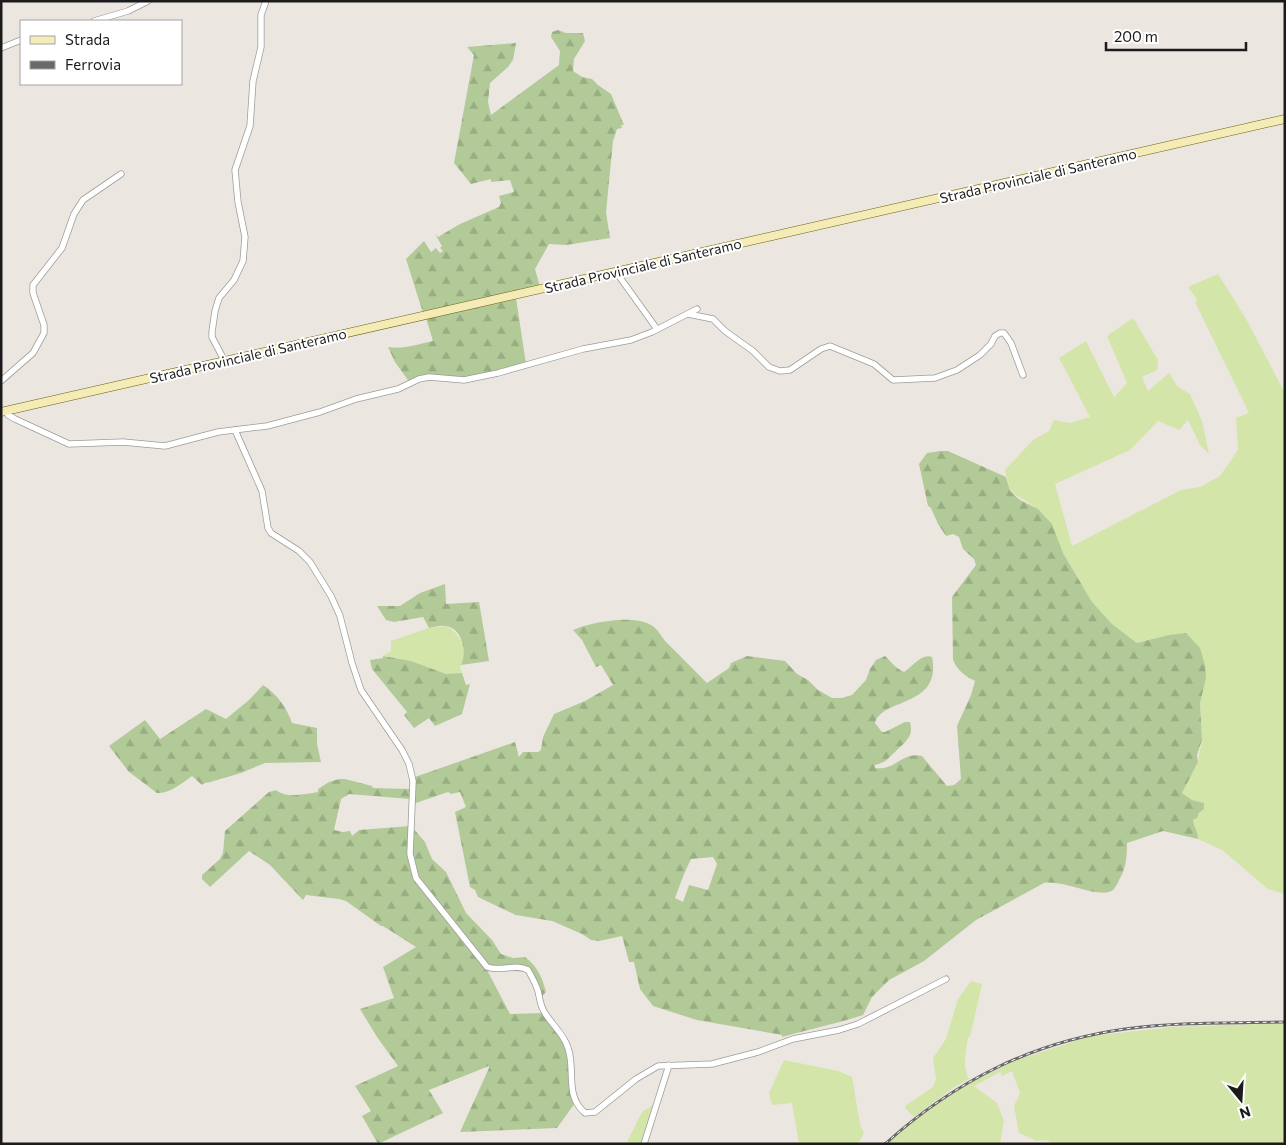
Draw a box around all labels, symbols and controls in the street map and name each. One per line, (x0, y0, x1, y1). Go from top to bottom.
legend (20, 20, 182, 85)
scale bar (1106, 20, 1246, 52)
text: 200 m (1114, 27, 1158, 45)
text: Strada (65, 30, 110, 48)
text: Ferrovia (65, 55, 121, 73)
street label: Strada Provinciale di Santeramo (938, 145, 1138, 206)
street label: Strada Provinciale di Santeramo (543, 235, 743, 296)
street label: Strada Provinciale di Santeramo (148, 325, 348, 386)
north arrow (1216, 1075, 1266, 1125)
text: N (1238, 1103, 1253, 1123)

